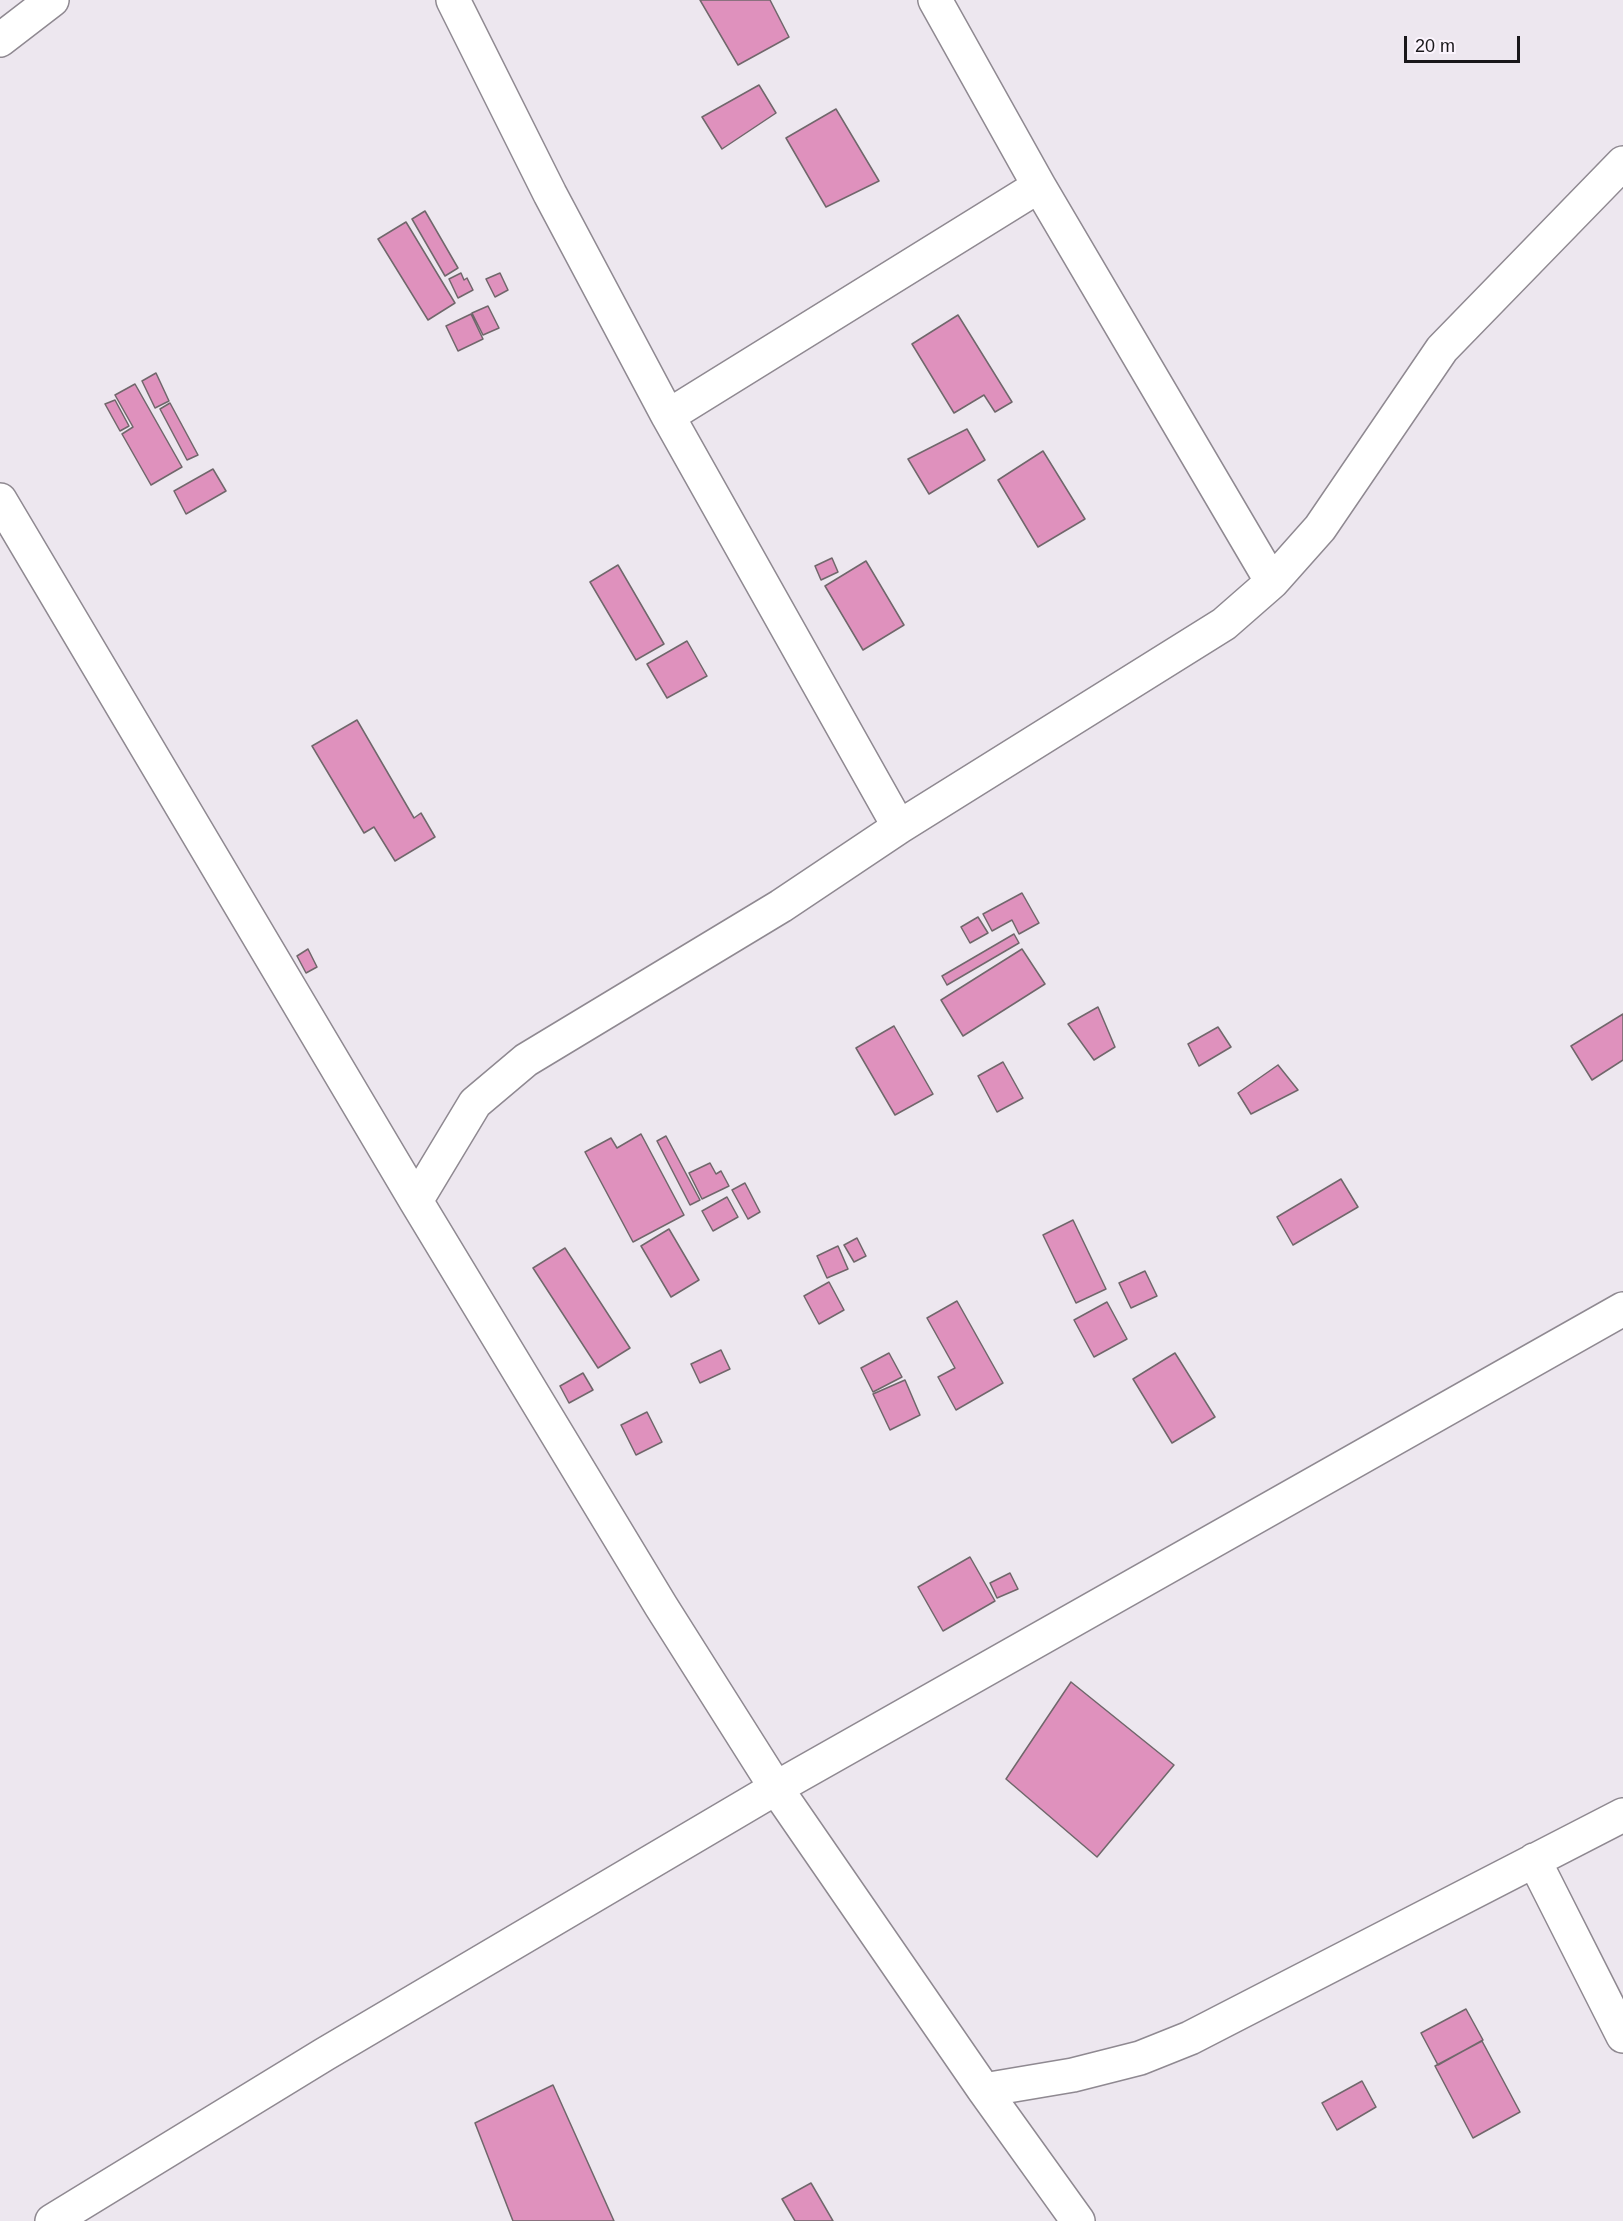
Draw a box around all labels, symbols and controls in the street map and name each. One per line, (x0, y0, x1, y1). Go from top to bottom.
scale bar (1407, 24, 1522, 62)
text: 20 m (1415, 36, 1455, 56)

